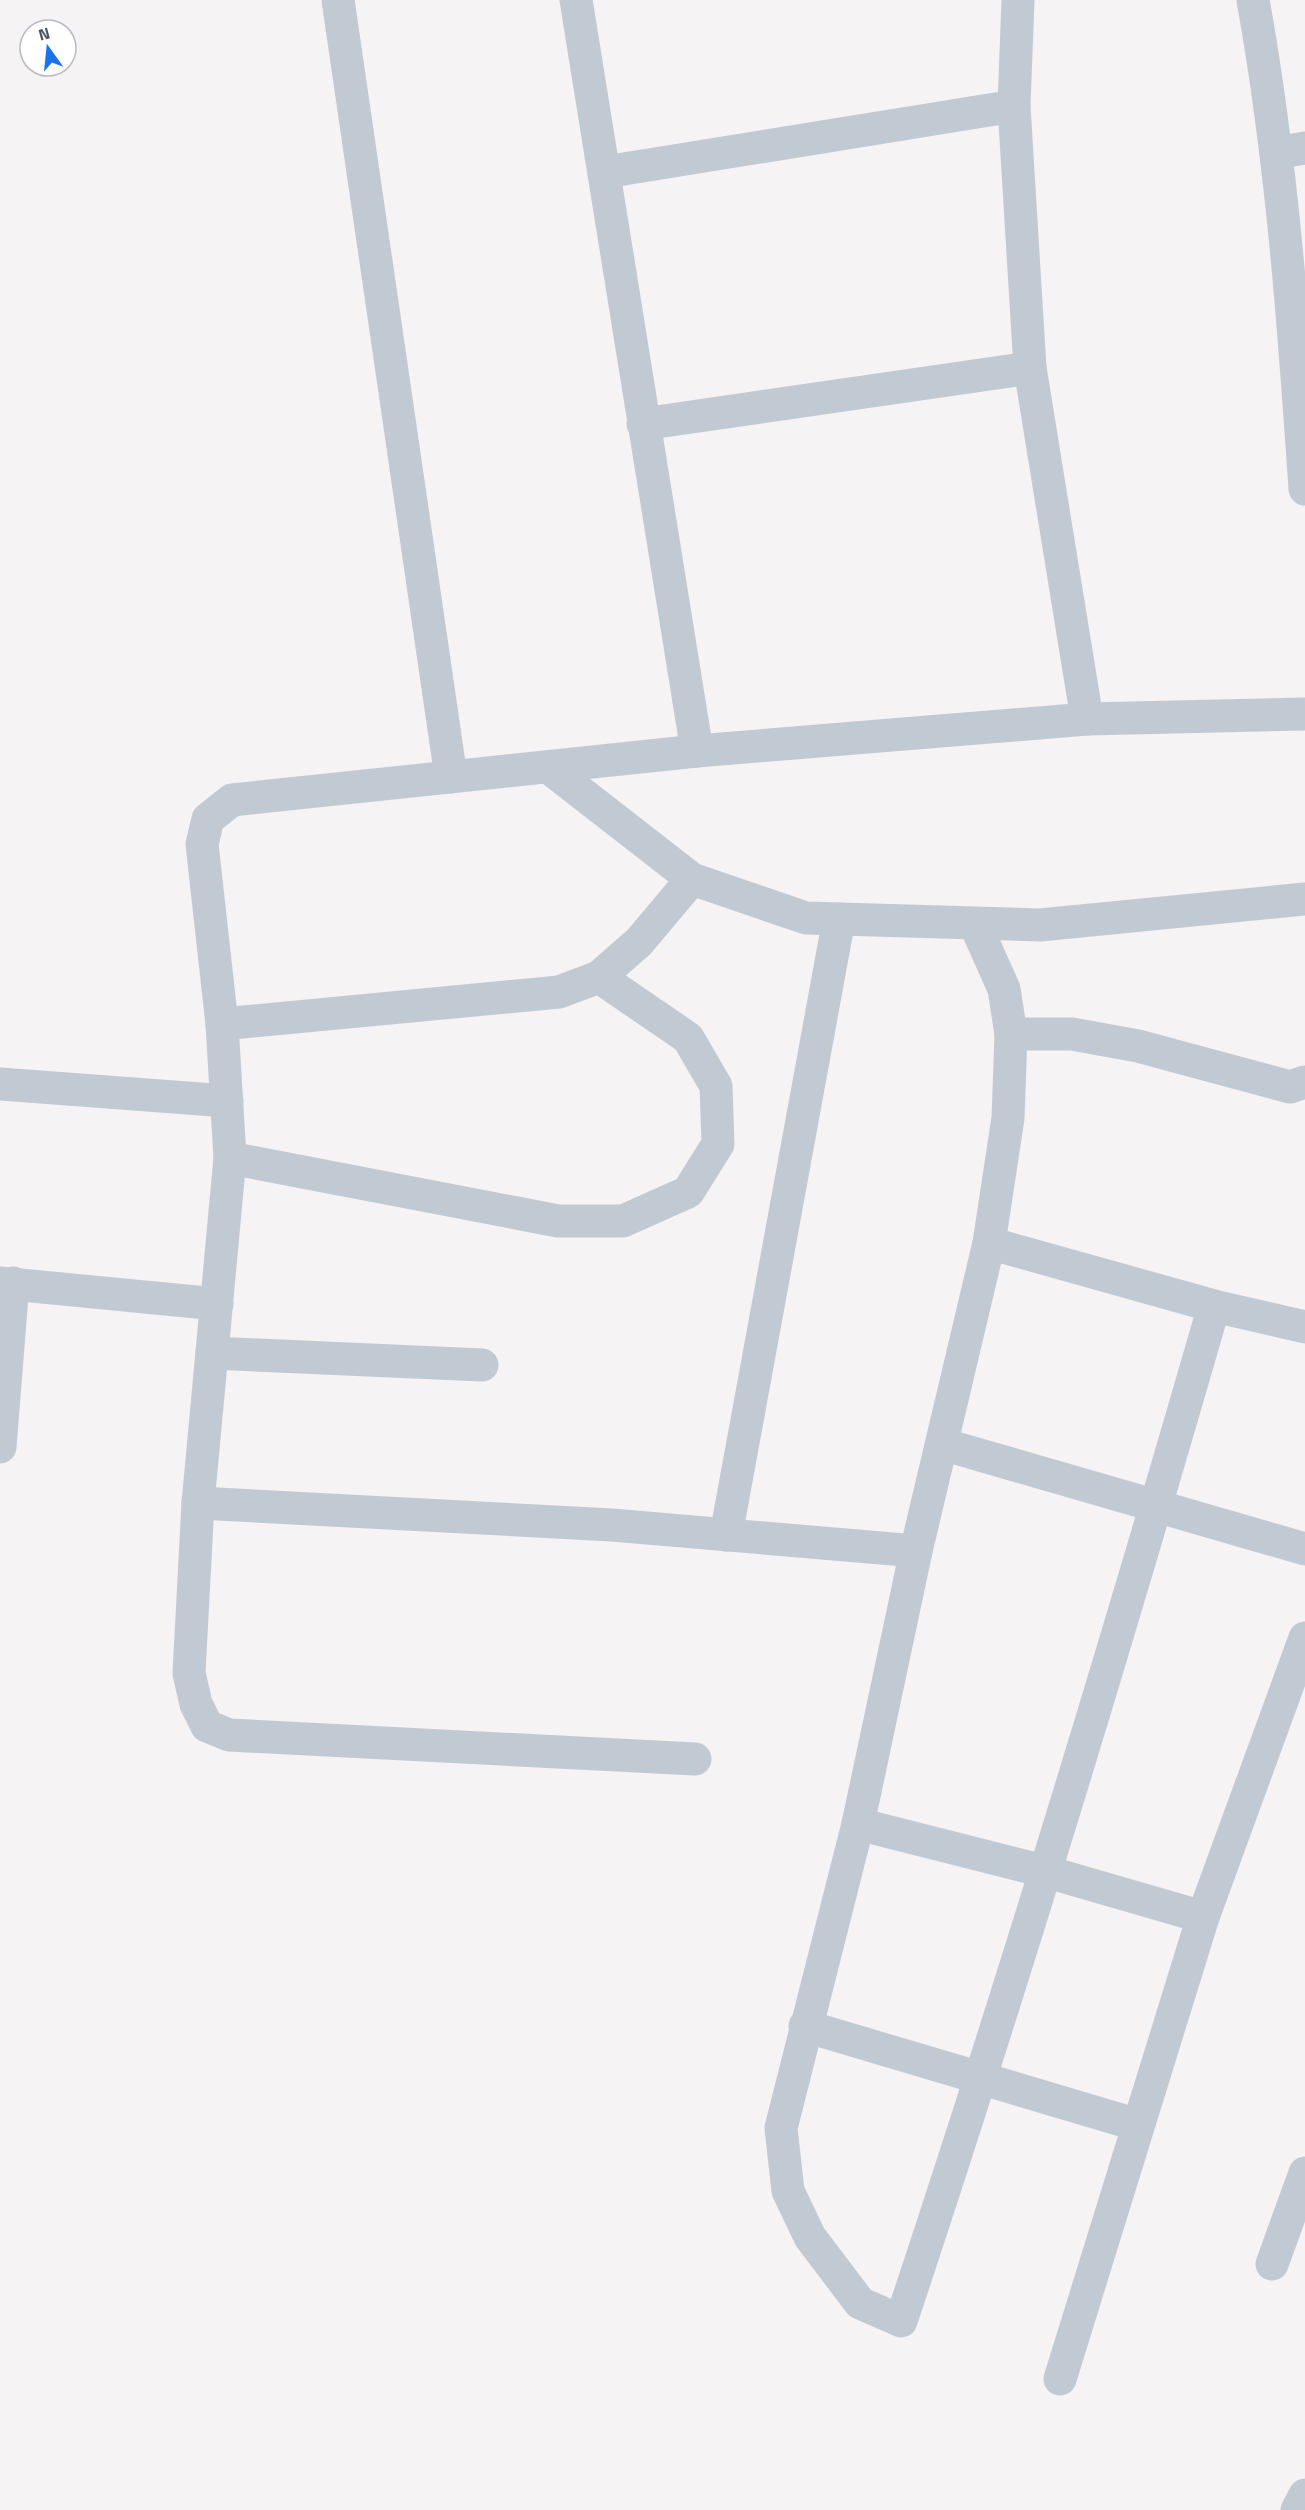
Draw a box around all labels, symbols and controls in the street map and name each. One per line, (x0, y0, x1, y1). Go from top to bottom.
north arrow (18, 18, 78, 78)
text: N (36, 20, 53, 47)

